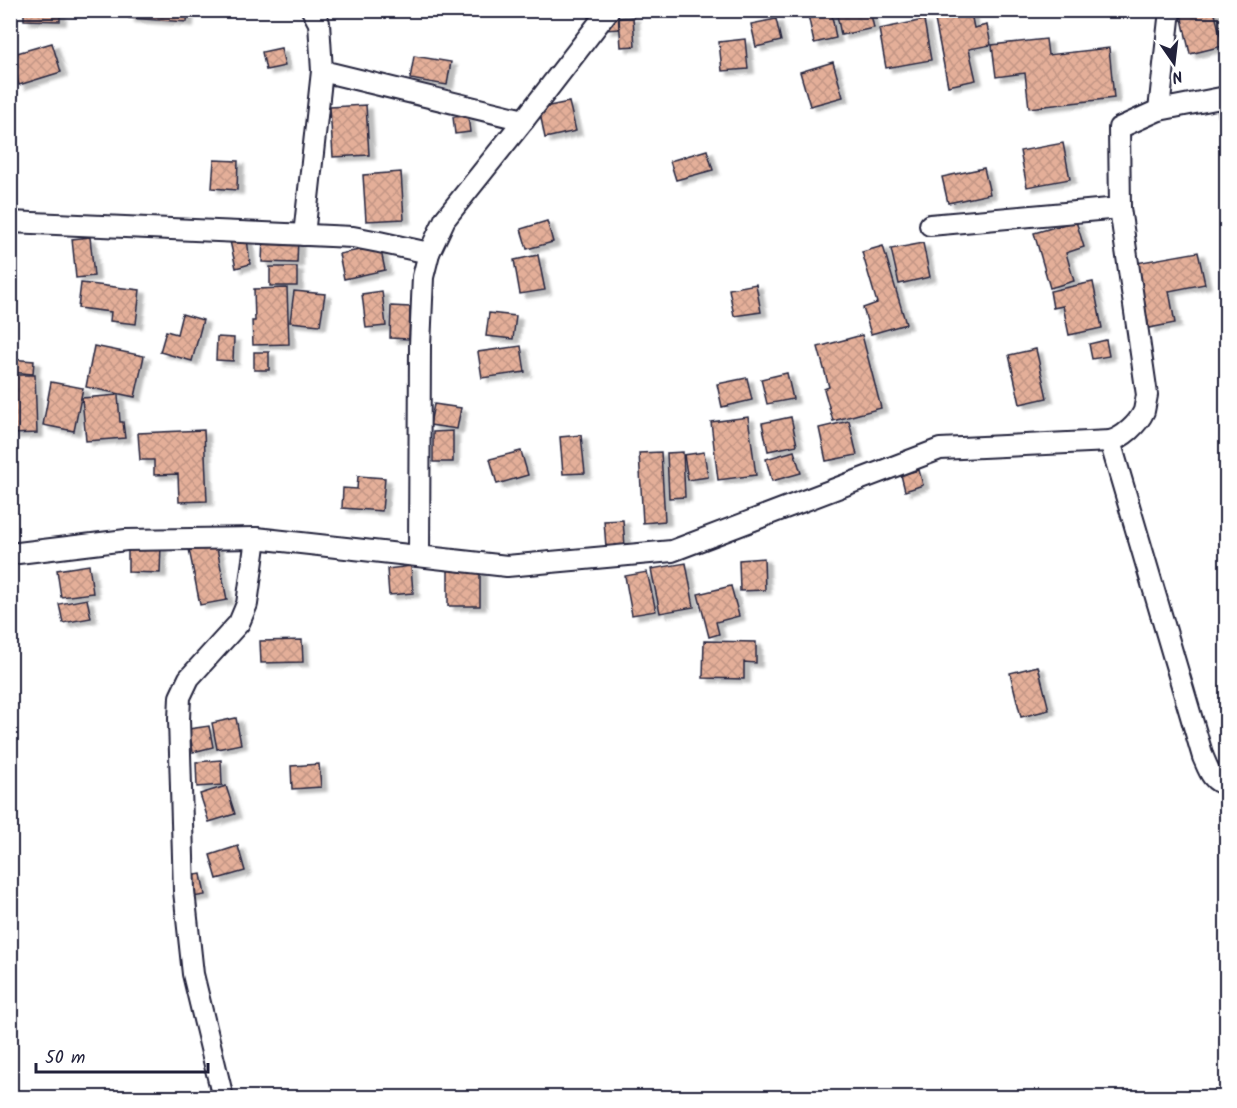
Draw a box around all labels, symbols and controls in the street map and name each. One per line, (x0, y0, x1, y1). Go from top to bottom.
north arrow (1144, 33, 1204, 93)
text: N (1169, 63, 1185, 89)
scale bar (36, 1036, 208, 1074)
text: 50 m (45, 1044, 85, 1073)

